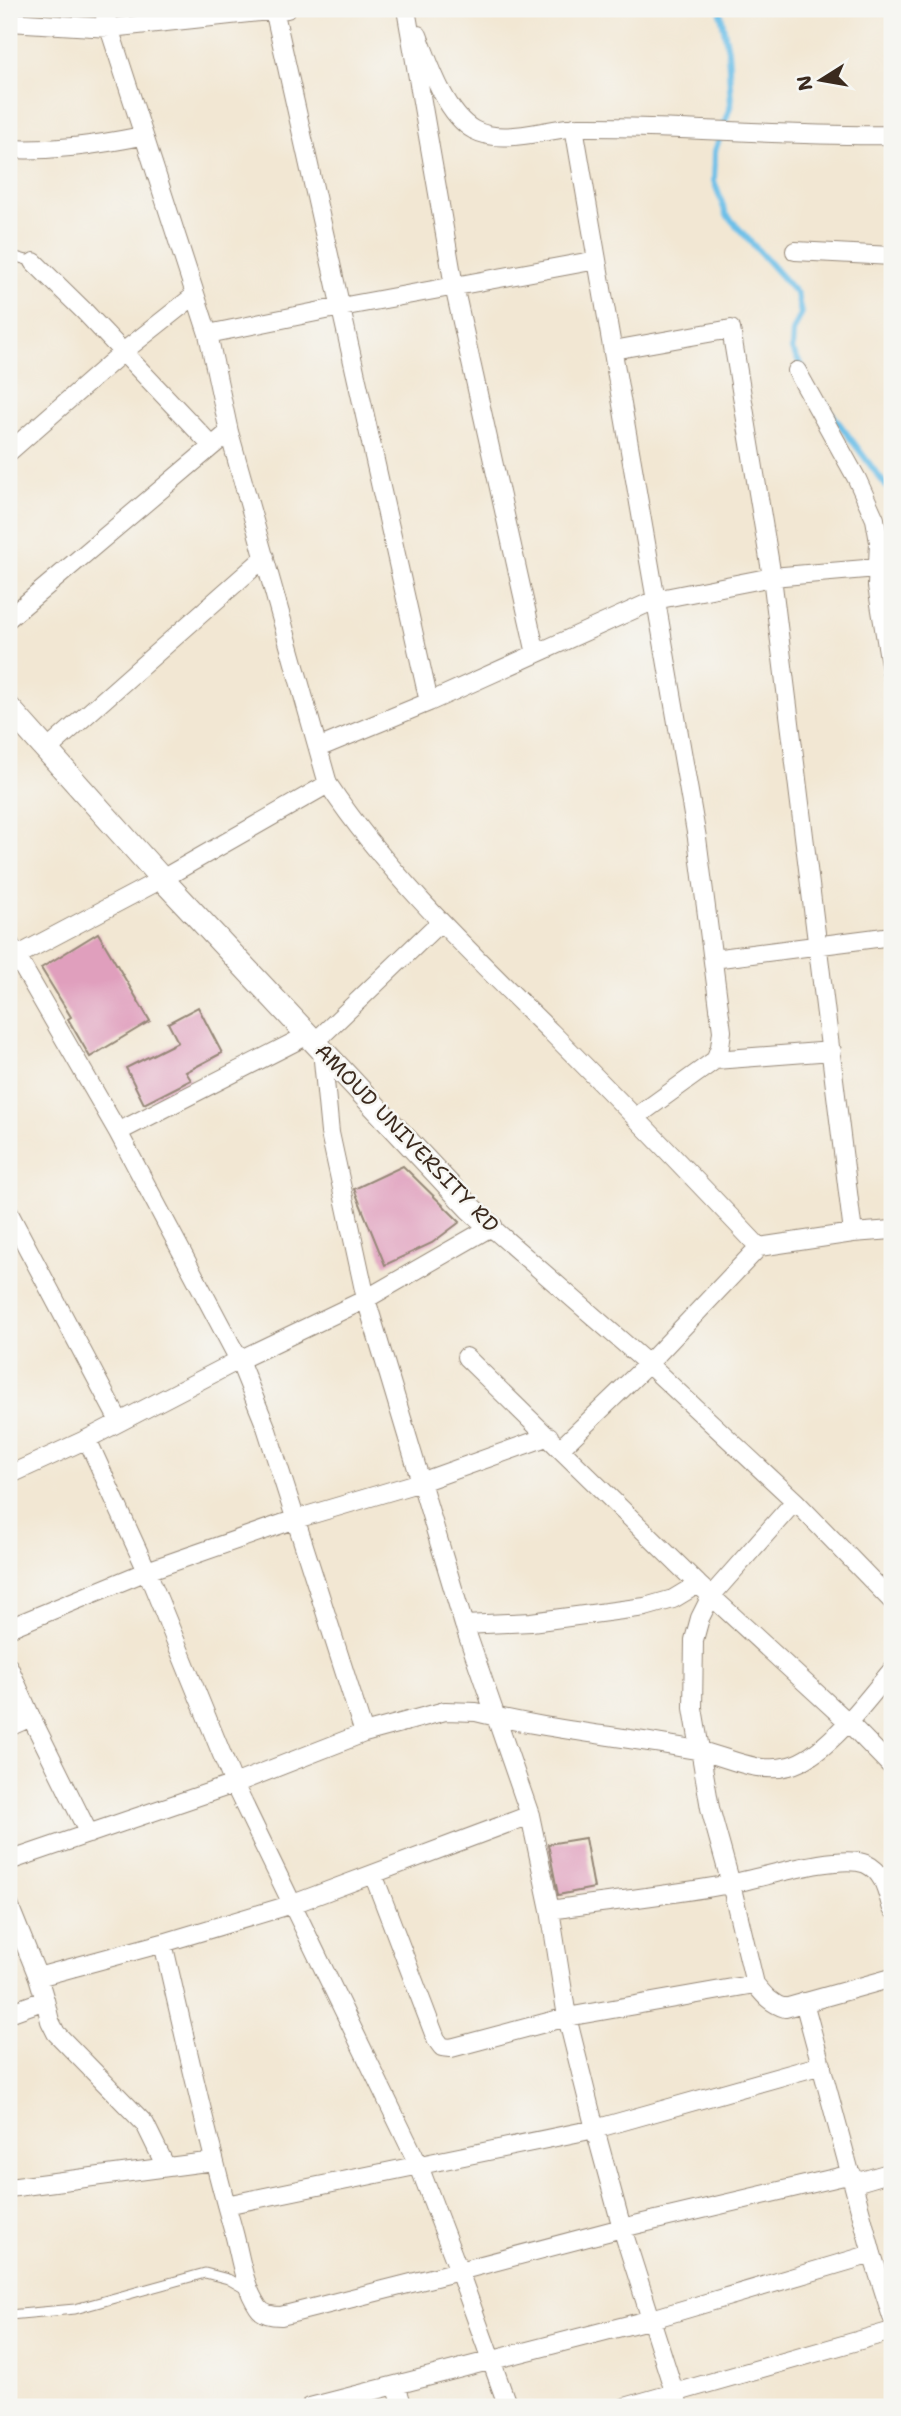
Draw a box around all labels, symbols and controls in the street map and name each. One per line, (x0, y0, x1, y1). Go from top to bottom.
north arrow (786, 46, 856, 116)
text: N (791, 73, 819, 93)
street label: AMOUD UNIVERSITY RD (309, 1037, 505, 1239)

